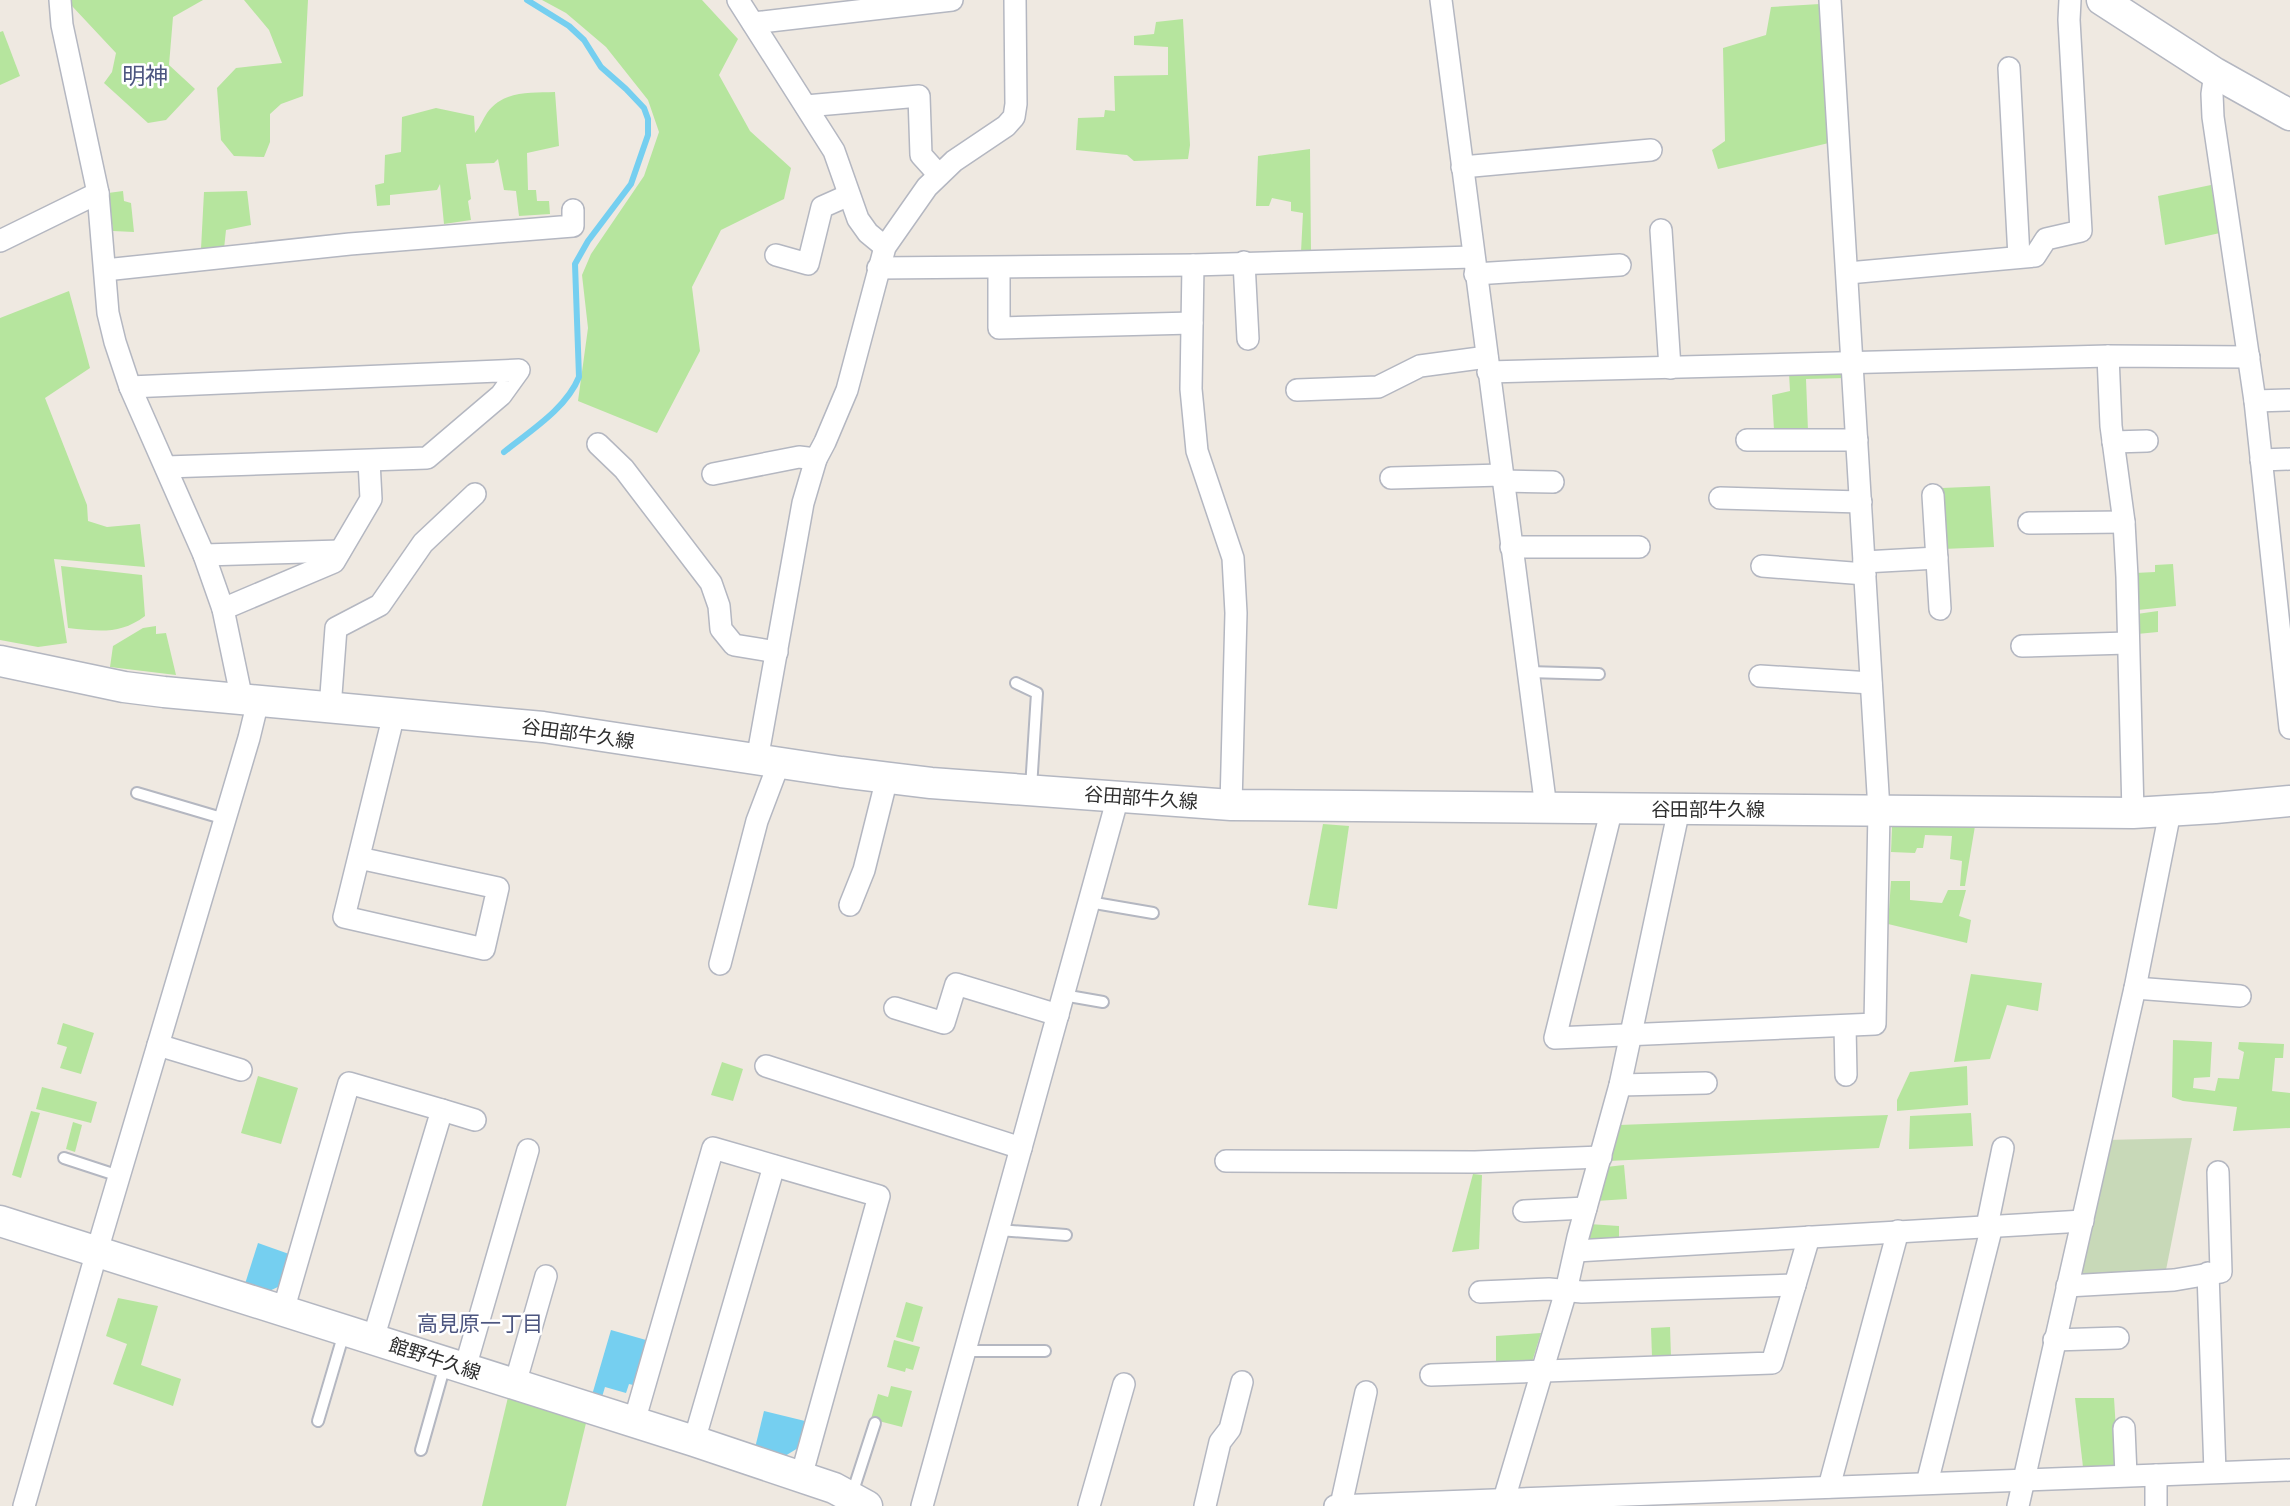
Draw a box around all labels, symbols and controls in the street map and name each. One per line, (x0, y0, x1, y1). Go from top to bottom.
district label: 明神 (122, 62, 168, 90)
street label: 谷田部牛久線 (520, 715, 636, 753)
street label: 谷田部牛久線 (1083, 783, 1199, 813)
street label: 谷田部牛久線 (1651, 798, 1765, 821)
district label: 高見原一丁目 (417, 1311, 543, 1336)
street label: 館野牛久線 (386, 1333, 484, 1385)

